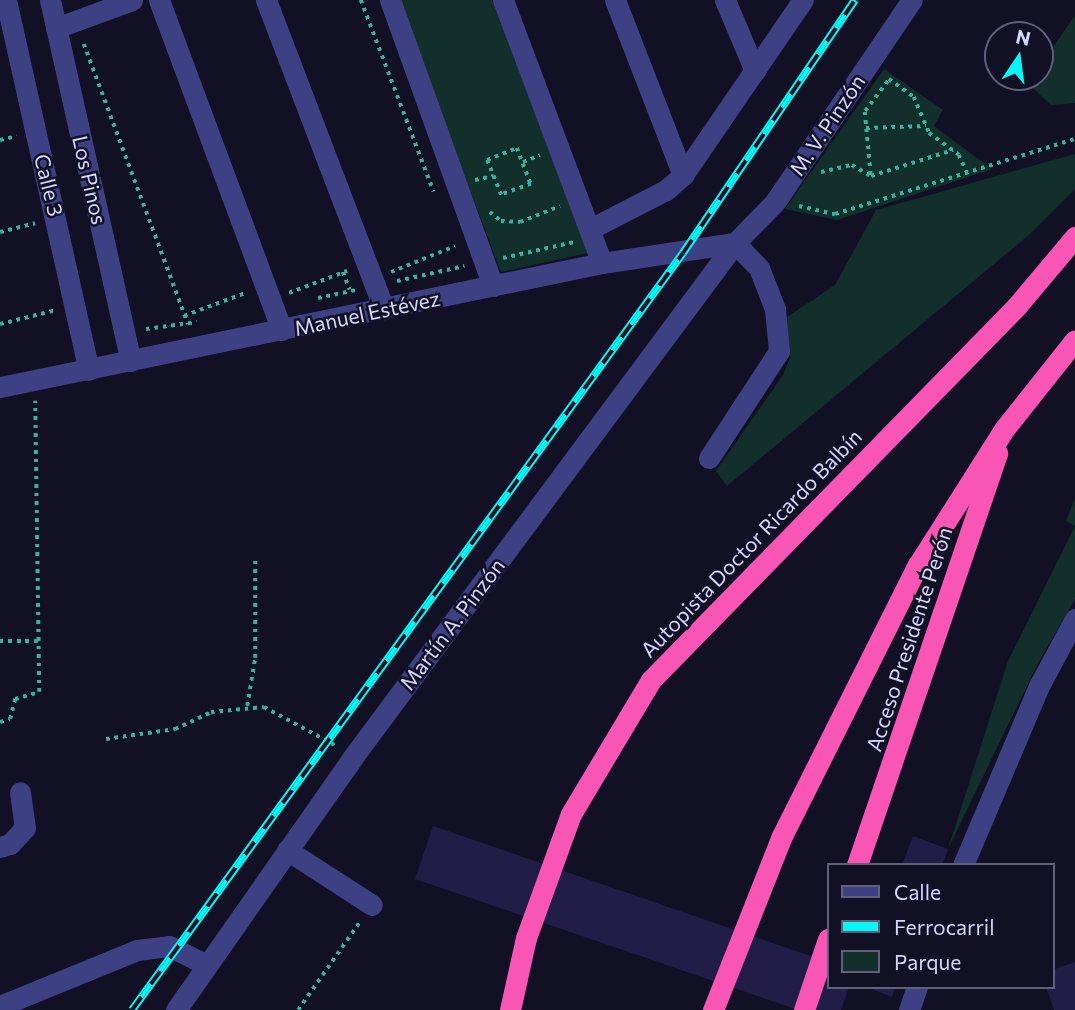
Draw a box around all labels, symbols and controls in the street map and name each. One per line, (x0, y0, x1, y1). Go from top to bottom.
north arrow (984, 21, 1054, 91)
text: N (1014, 24, 1033, 50)
street label: M. V. Pinzón (784, 70, 870, 180)
street label: Los Pinos (68, 133, 112, 227)
street label: Calle 3 (29, 151, 69, 219)
street label: Manuel Estévez (292, 285, 442, 341)
street label: Autopista Doctor Ricardo Balbín (635, 424, 867, 662)
street label: Acceso Presidente Perón (861, 524, 957, 754)
street label: Martín A. Pinzón (394, 553, 510, 695)
legend (827, 863, 1054, 989)
text: Calle (894, 879, 941, 904)
text: Ferrocarril (894, 914, 995, 939)
text: Parque (894, 949, 961, 974)

